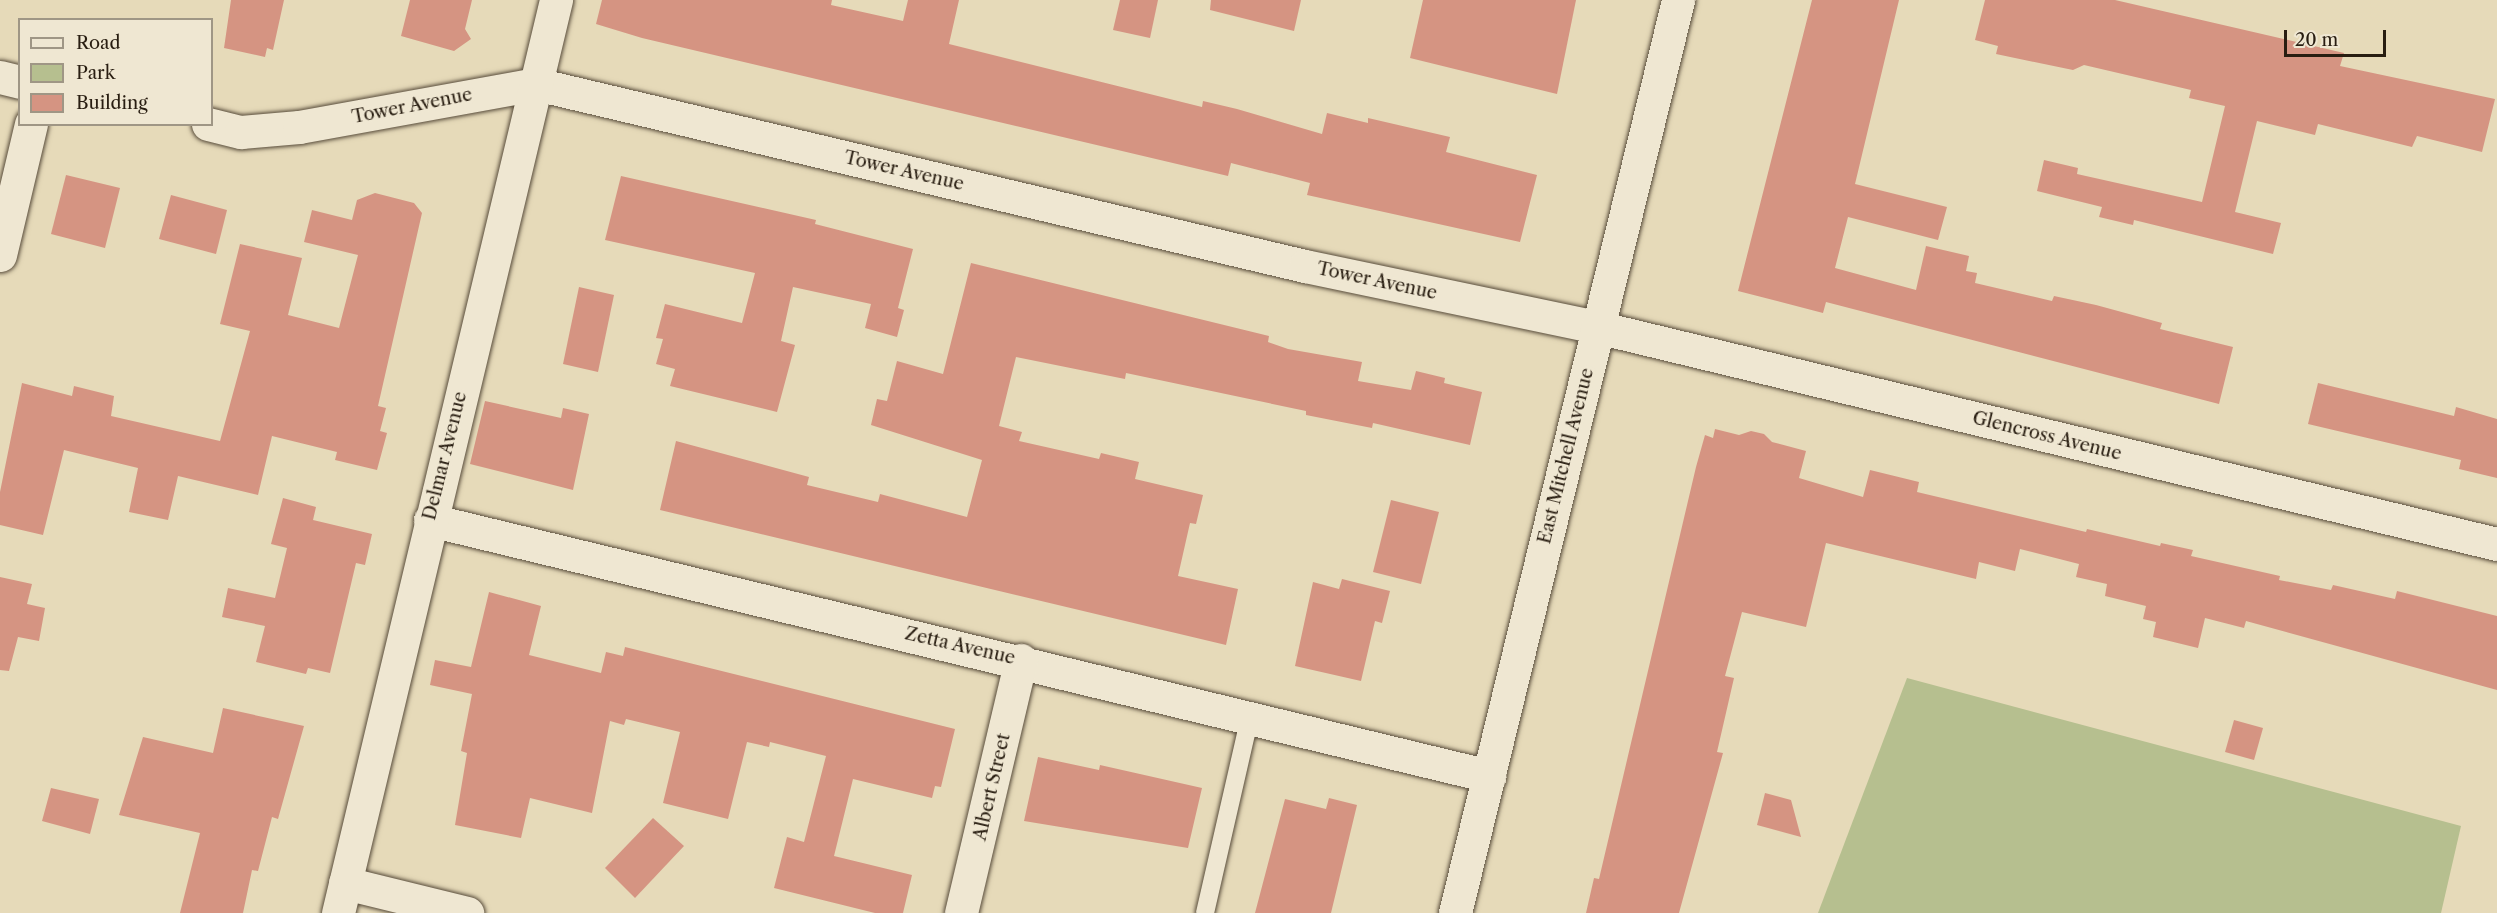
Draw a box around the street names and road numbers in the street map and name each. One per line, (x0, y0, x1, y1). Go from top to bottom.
street label: Tower Avenue (350, 84, 474, 128)
street label: Tower Avenue (842, 147, 966, 195)
street label: Tower Avenue (1315, 258, 1439, 304)
street label: East Mitchell Avenue (1534, 366, 1598, 546)
street label: Delmar Avenue (418, 389, 472, 523)
street label: Glencross Avenue (1970, 407, 2124, 465)
street label: Zetta Avenue (902, 623, 1018, 669)
street label: Albert Street (969, 731, 1015, 843)

